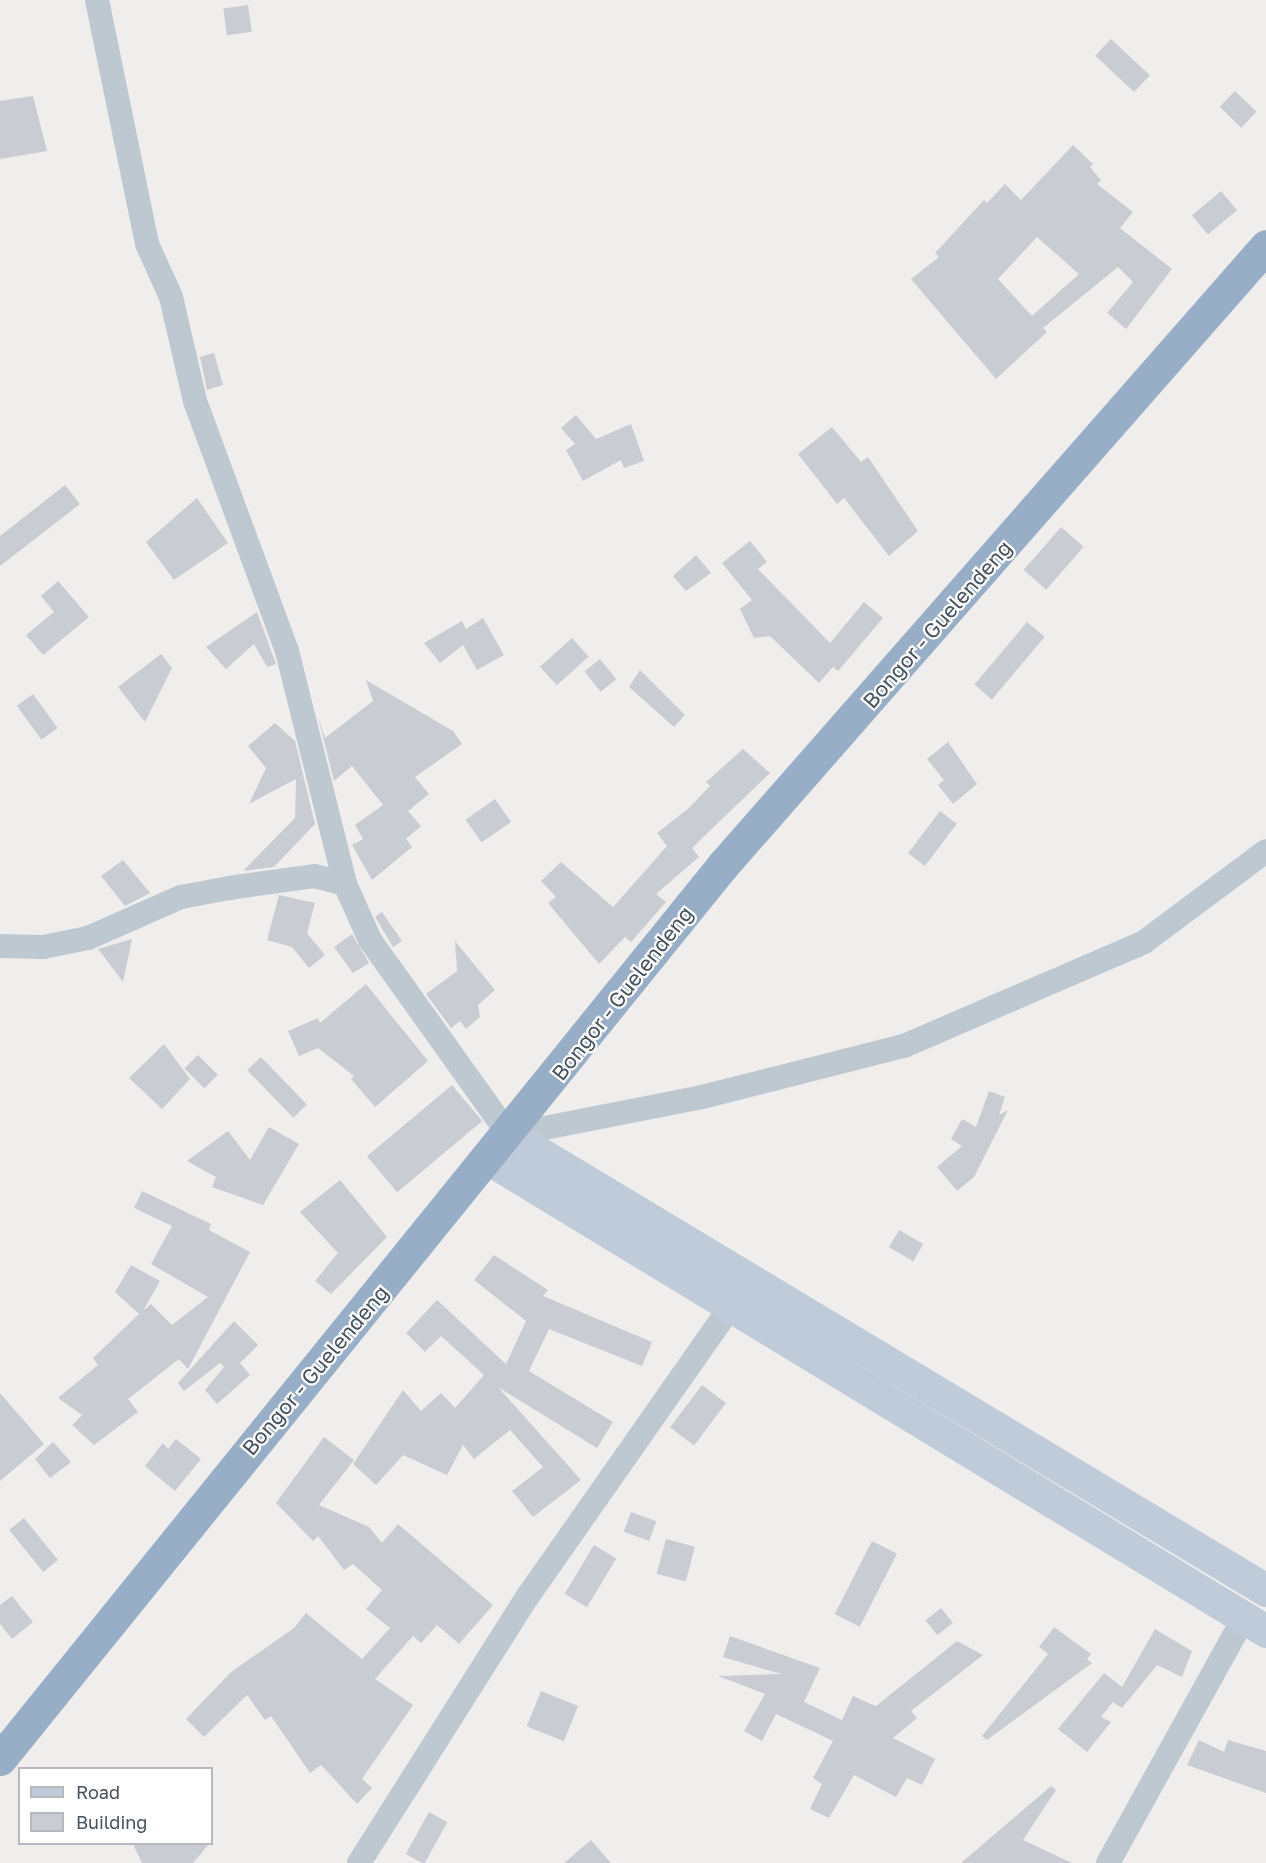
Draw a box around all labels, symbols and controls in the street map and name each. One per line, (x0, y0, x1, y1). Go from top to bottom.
street label: Bongor - Guelendeng (857, 535, 1017, 713)
street label: Bongor - Guelendeng (546, 901, 698, 1085)
street label: Bongor - Guelendeng (237, 1280, 393, 1460)
legend (18, 1767, 213, 1845)
text: Road (76, 1781, 120, 1803)
text: Building (76, 1811, 147, 1833)

